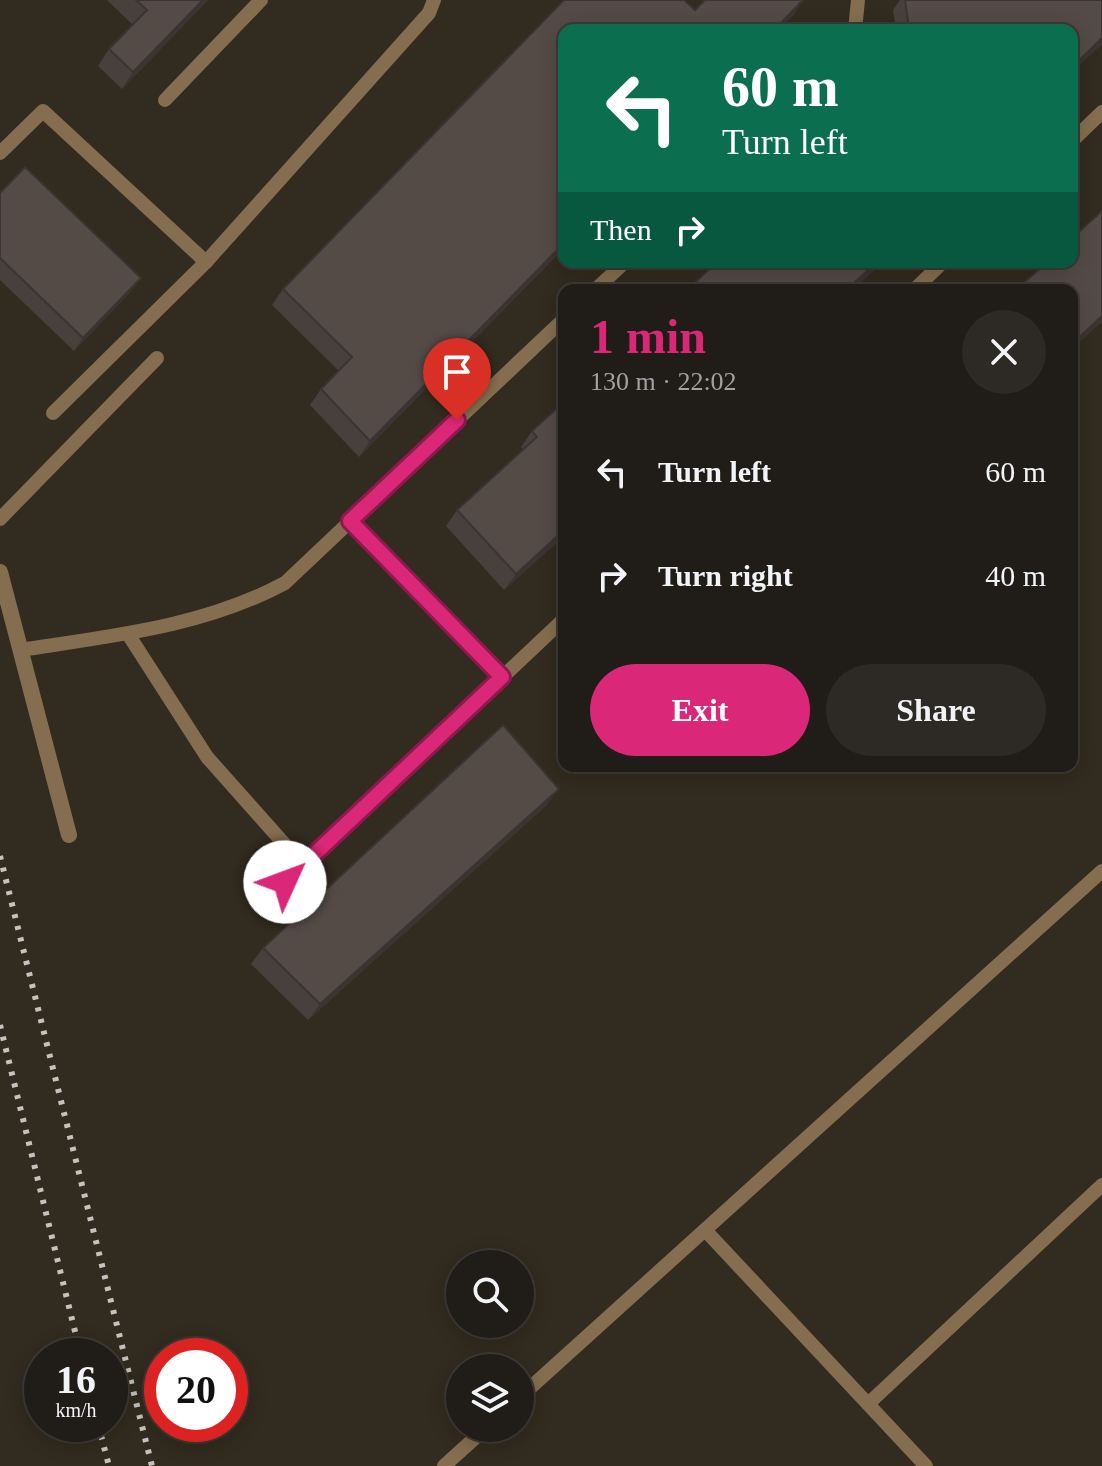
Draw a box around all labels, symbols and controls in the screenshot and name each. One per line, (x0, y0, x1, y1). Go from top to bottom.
icon: left (590, 56, 694, 160)
text: 60 m (722, 56, 839, 118)
text: Turn left (722, 122, 848, 162)
icon: right (668, 208, 712, 252)
text: Then (590, 213, 652, 246)
text: 1 min (590, 310, 706, 363)
button: close (962, 310, 1046, 394)
pin (423, 338, 491, 420)
icon: arrive (435, 350, 479, 394)
text: 130 m · 22:02 (590, 367, 737, 396)
icon: left (590, 450, 634, 494)
text: Turn left (658, 455, 771, 488)
text: 60 m (985, 455, 1046, 488)
icon: right (590, 554, 634, 598)
text: Turn right (658, 559, 793, 592)
text: 40 m (985, 559, 1046, 592)
button: Exit (590, 664, 810, 756)
button: Share (826, 664, 1046, 756)
position arrow (243, 840, 327, 924)
map controls (446, 1250, 534, 1442)
button: search (446, 1250, 534, 1338)
speed limit sign: 20 (144, 1338, 248, 1442)
button: layers (446, 1354, 534, 1442)
text: 16 (56, 1357, 96, 1402)
text: km/h (55, 1399, 97, 1421)

